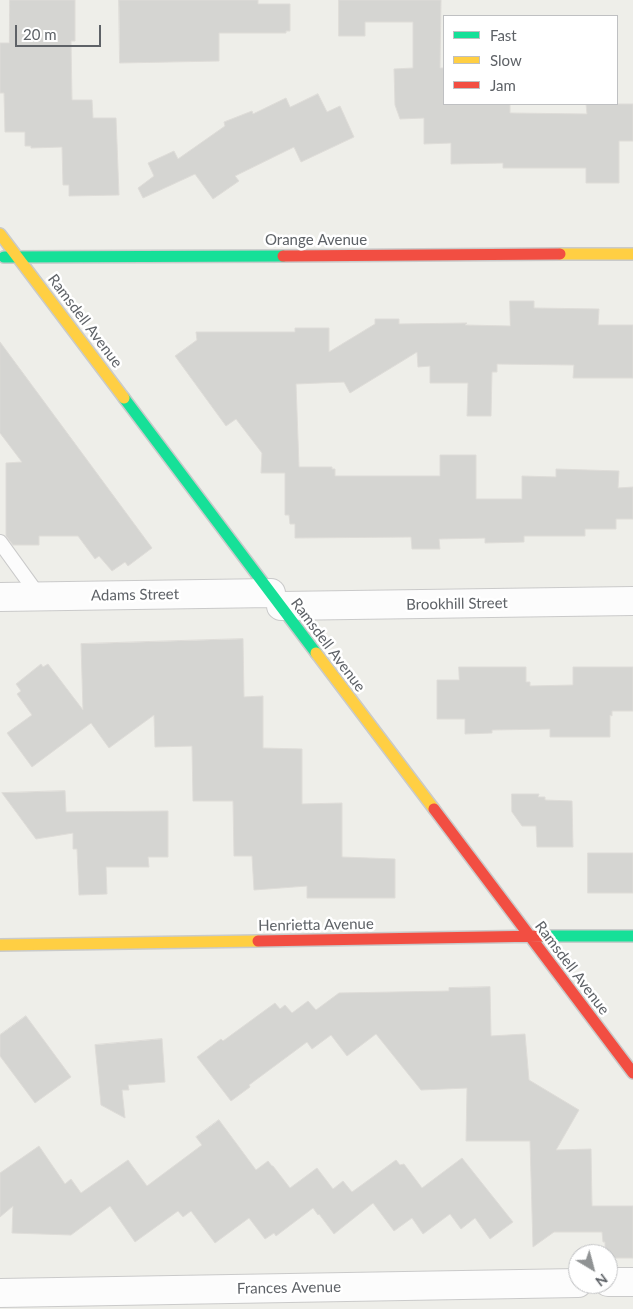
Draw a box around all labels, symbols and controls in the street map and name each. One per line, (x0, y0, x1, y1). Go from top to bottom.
scale bar (18, 15, 104, 47)
legend (443, 15, 618, 105)
text: 20 m (23, 25, 57, 43)
text: Fast (490, 26, 517, 44)
text: Slow (490, 51, 522, 69)
text: Jam (490, 76, 516, 94)
street label: Orange Avenue (265, 231, 367, 249)
street label: Ramsdell Avenue (44, 271, 126, 371)
street label: Adams Street (91, 585, 179, 605)
street label: Brookhill Street (406, 594, 508, 614)
street label: Ramsdell Avenue (287, 595, 369, 695)
street label: Henrietta Avenue (258, 915, 374, 935)
street label: Ramsdell Avenue (531, 918, 613, 1018)
north arrow (568, 1244, 618, 1294)
text: N (592, 1271, 611, 1291)
street label: Frances Avenue (237, 1278, 341, 1298)

